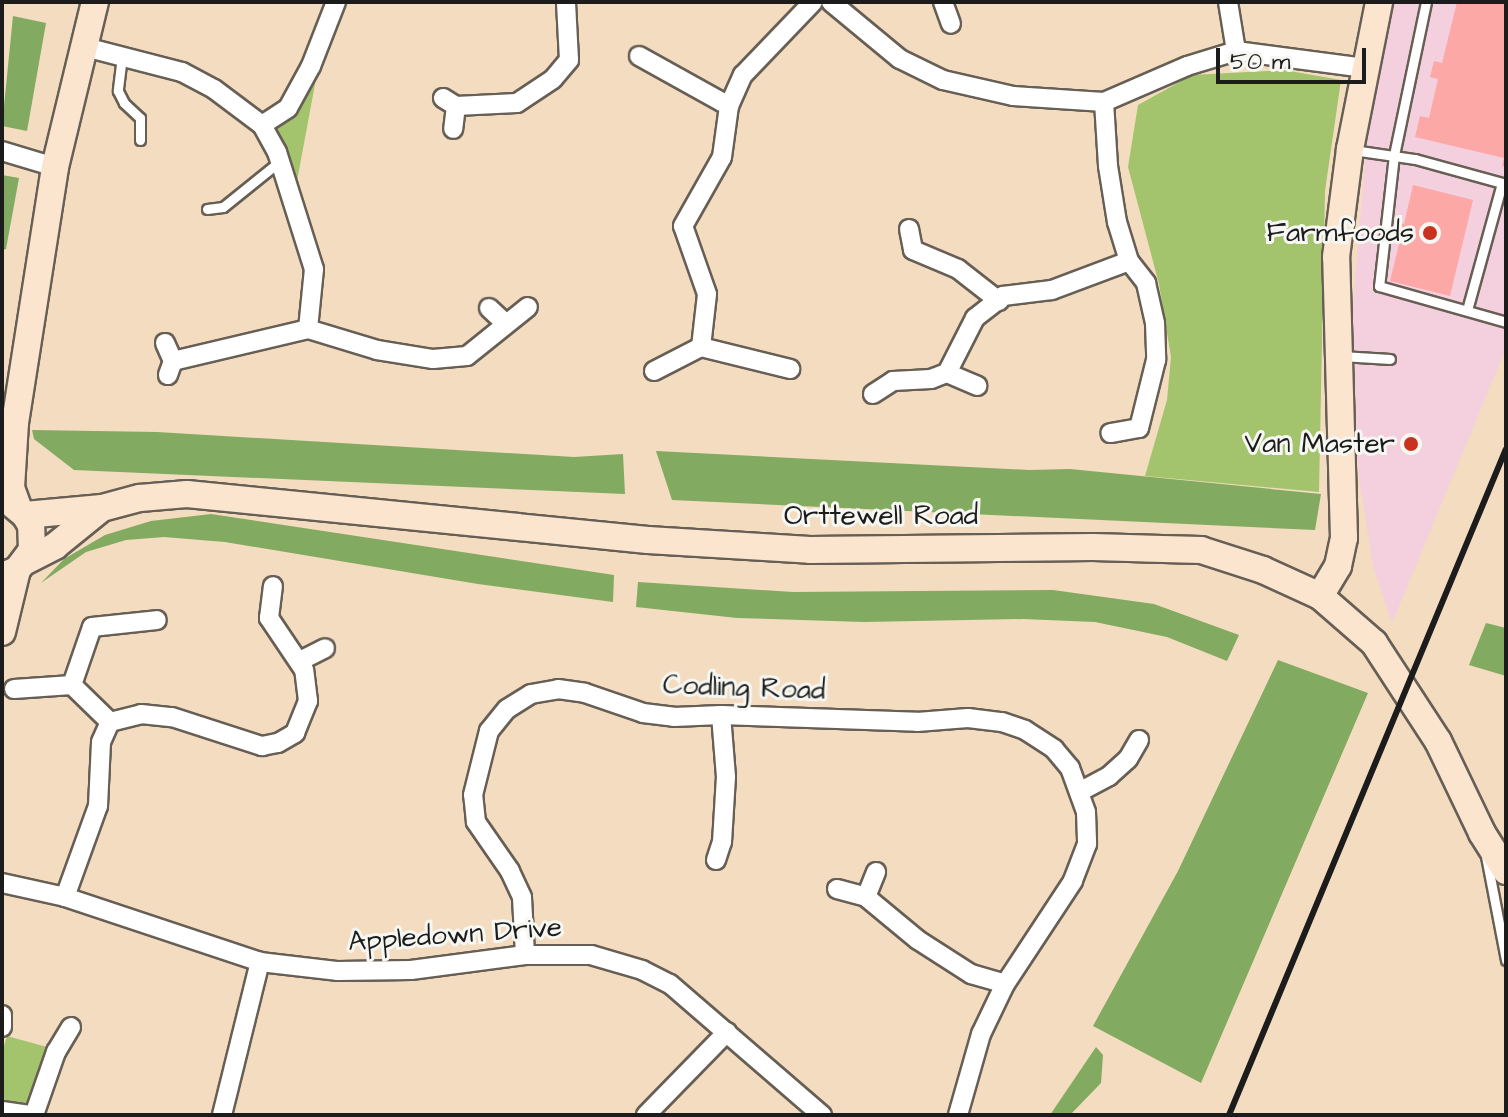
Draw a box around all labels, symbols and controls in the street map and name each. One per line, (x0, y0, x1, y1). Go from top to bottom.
scale bar (1220, 32, 1370, 82)
text: 50 m (1230, 45, 1290, 79)
place label: Farmfoods (1267, 216, 1414, 250)
marker: Farmfoods (1421, 224, 1439, 242)
place label: Van Master (1245, 427, 1395, 461)
marker: Van Master (1402, 435, 1420, 453)
street label: Orttewell Road (784, 499, 978, 533)
street label: Codling Road (662, 668, 826, 708)
street label: Appledown Drive (347, 911, 563, 959)

